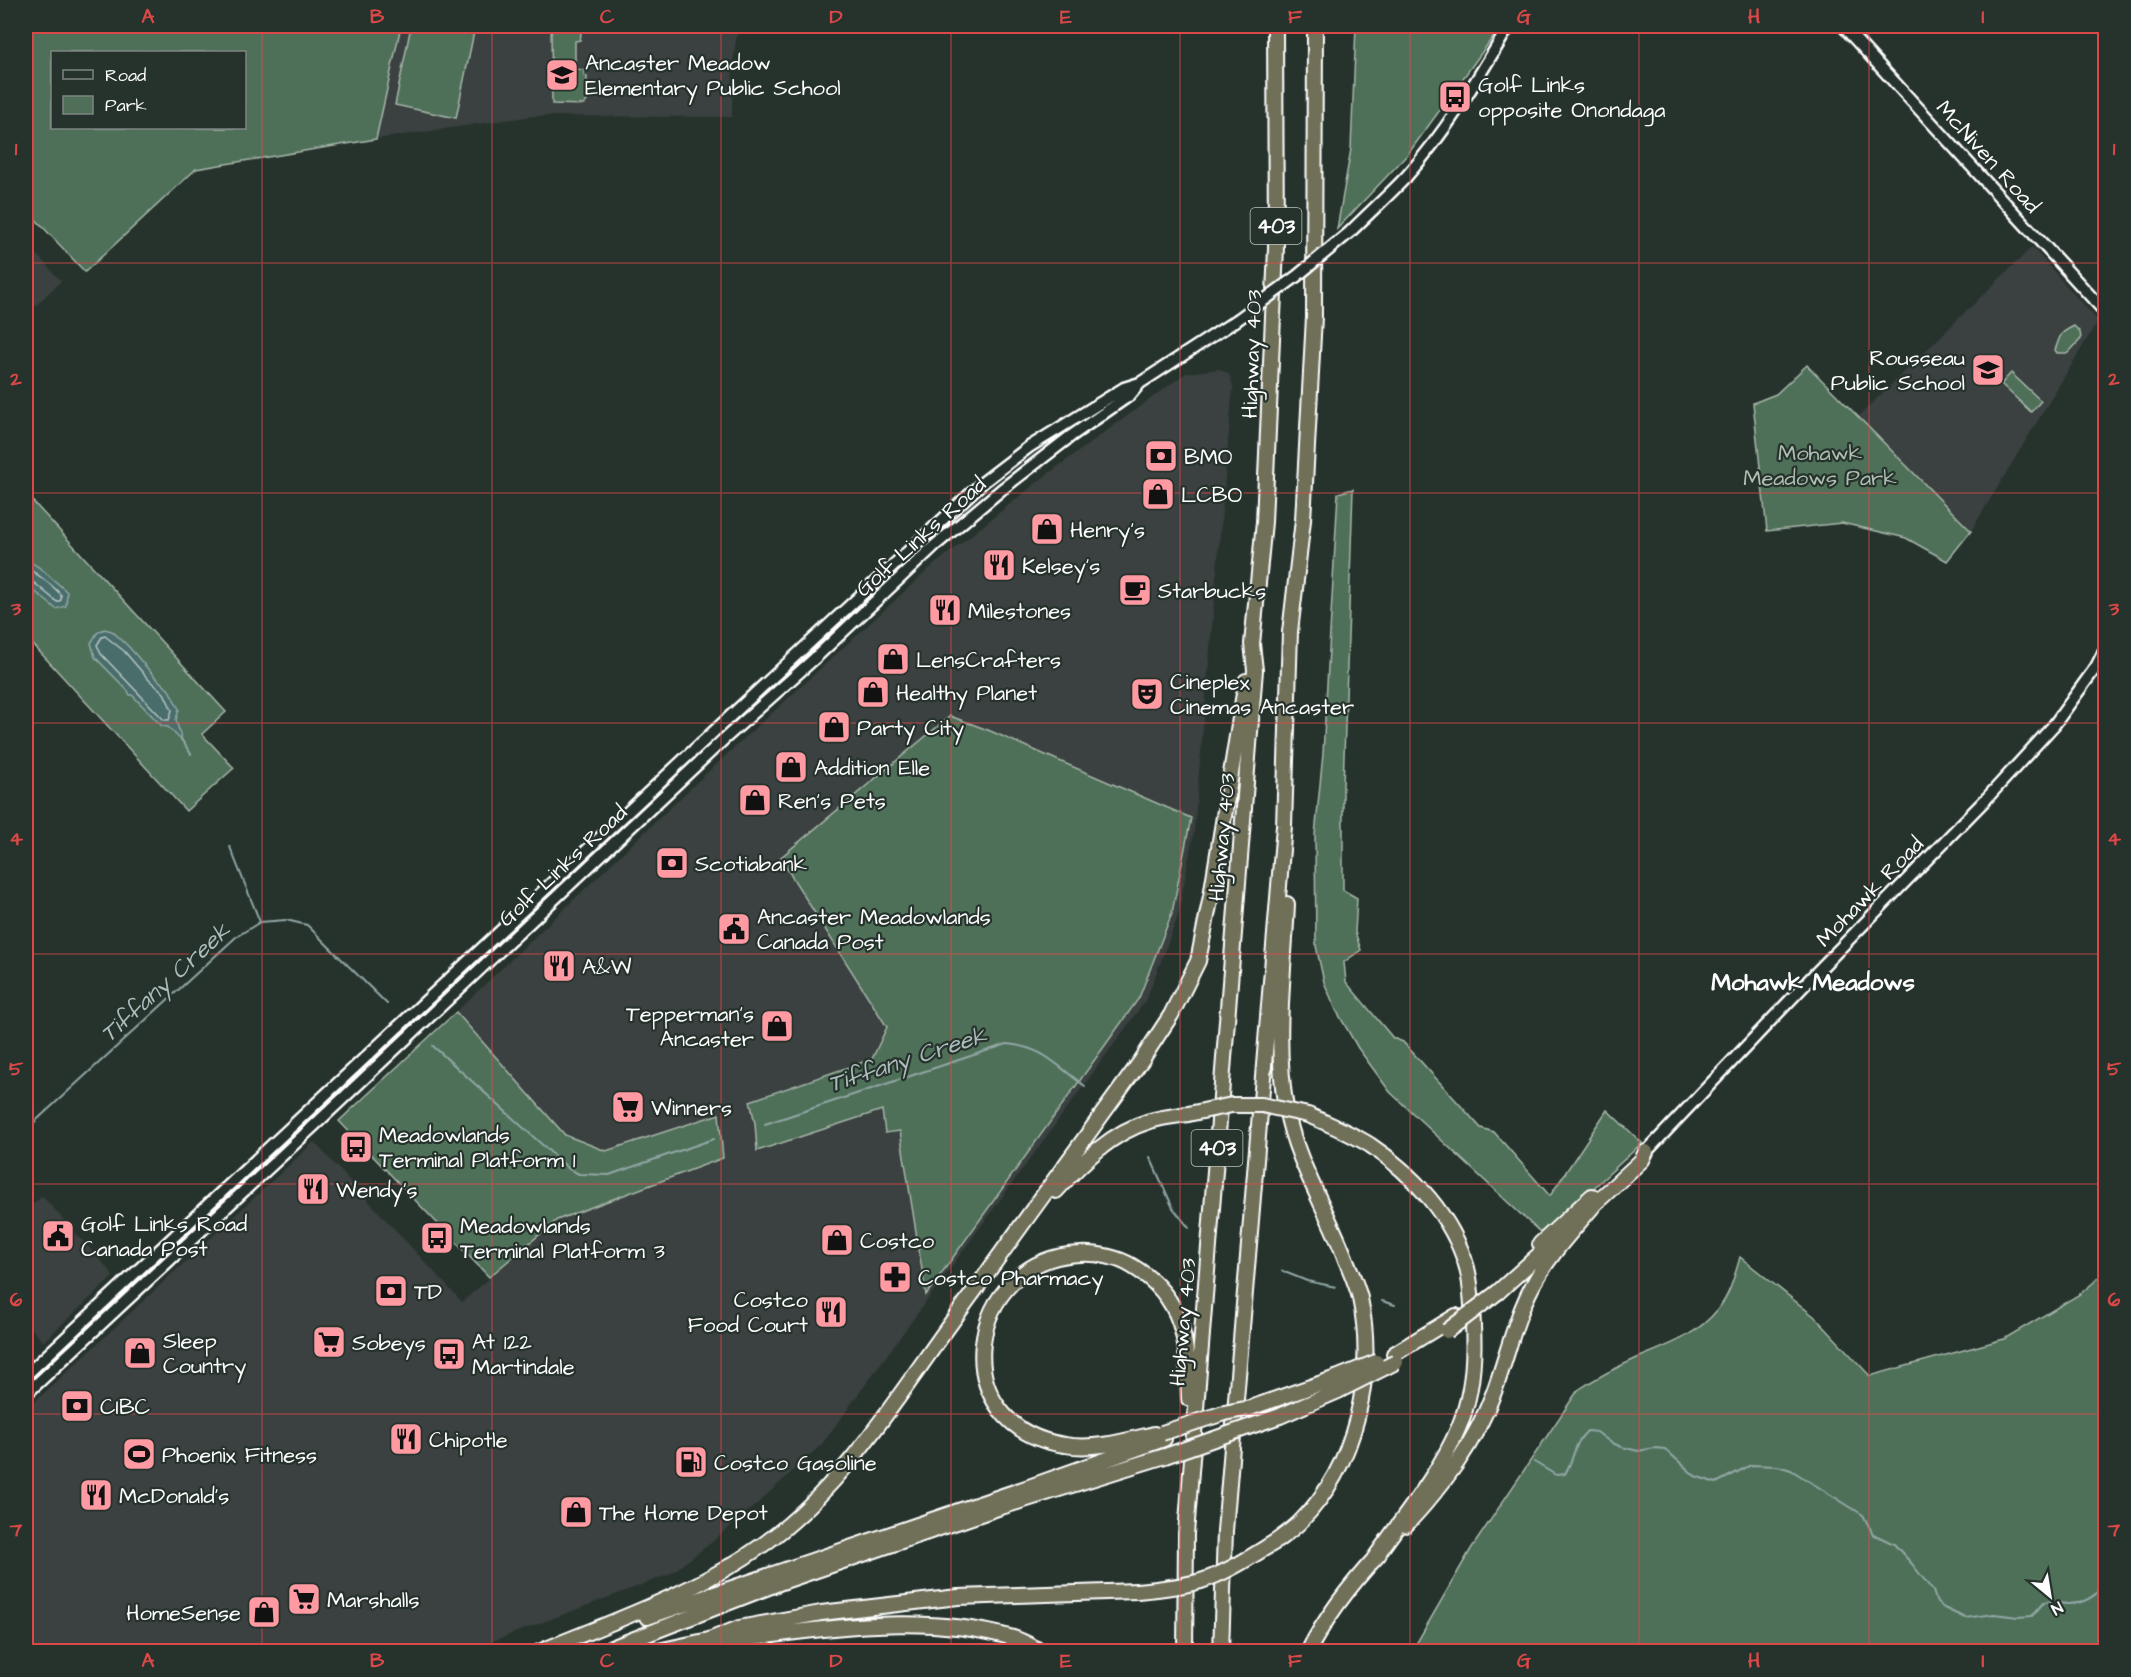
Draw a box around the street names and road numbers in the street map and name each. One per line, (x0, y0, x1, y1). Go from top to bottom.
street label: McNiven Road (1929, 94, 2047, 220)
road number: 403 (1250, 208, 1302, 244)
street label: Highway 403 (1235, 289, 1271, 419)
street label: Golf Links Road (849, 470, 993, 604)
street label: Highway 403 (1201, 772, 1245, 903)
street label: Golf Links Road (492, 798, 634, 934)
street label: Mohawk Road (1809, 830, 1931, 954)
road number: 403 (1192, 1130, 1242, 1166)
street label: Highway 403 (1162, 1257, 1206, 1388)

